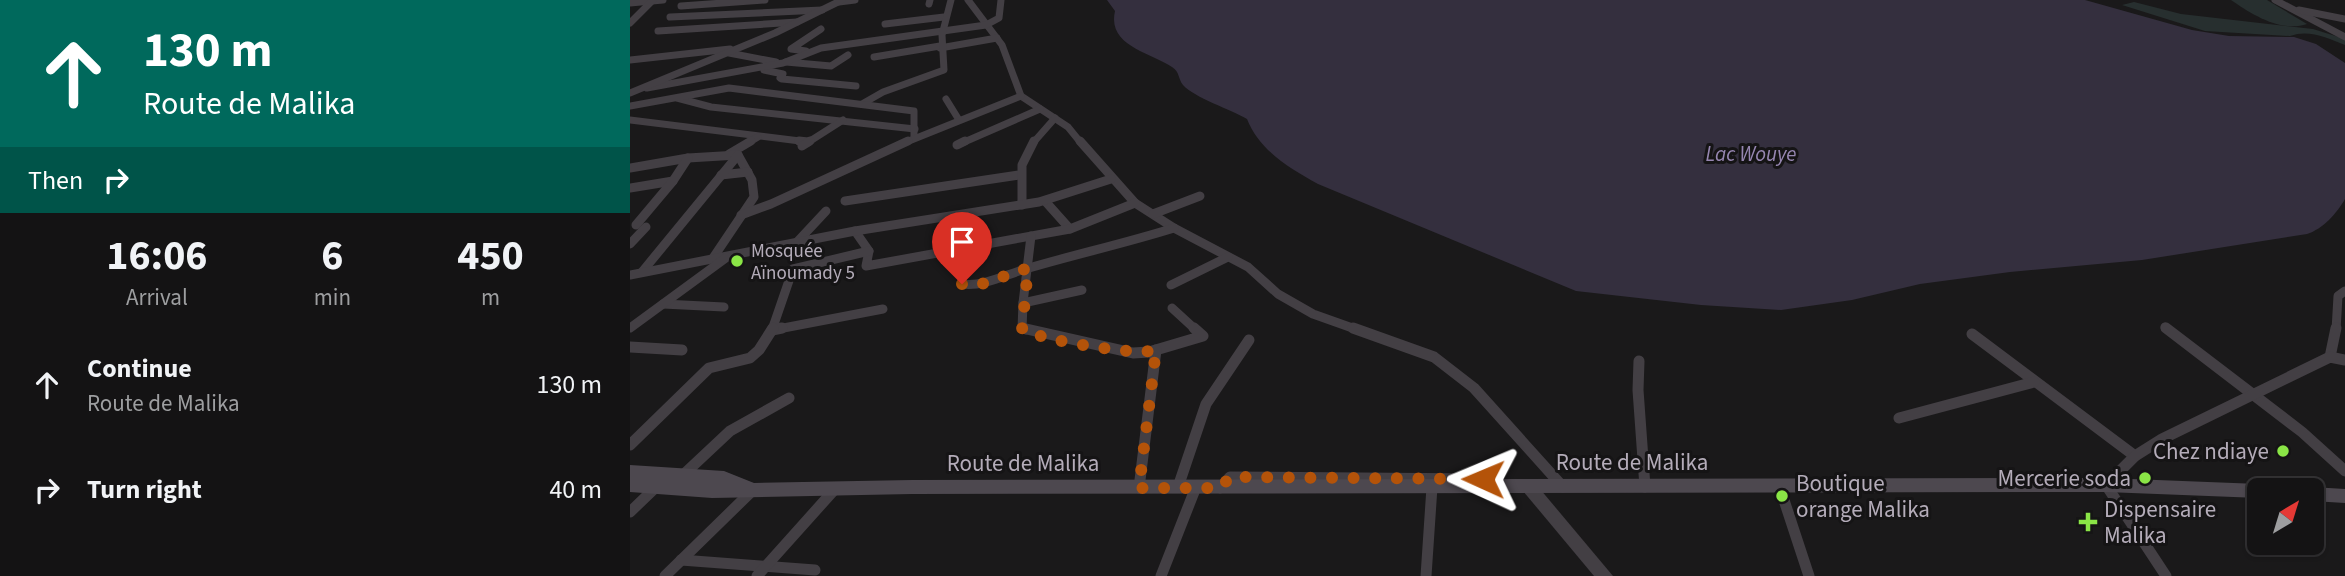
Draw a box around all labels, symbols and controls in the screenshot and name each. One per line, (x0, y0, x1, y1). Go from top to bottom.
text: 130 m (143, 16, 272, 86)
icon: ahead (28, 28, 119, 119)
text: Route de Malika (143, 81, 355, 127)
water label: Lac Wouye (1706, 139, 1796, 169)
icon: right (97, 161, 135, 199)
text: Then (28, 162, 83, 199)
pin (932, 212, 992, 284)
icon: arrive (943, 223, 981, 261)
text: 16:06 (106, 226, 208, 286)
text: 6 (321, 226, 343, 286)
text: 450 (457, 226, 524, 286)
place label: Mosquée Aïnoumady 5 (751, 238, 855, 287)
marker: Mosquée Aïnoumady 5 (729, 253, 745, 269)
text: Arrival (126, 281, 188, 314)
text: min (314, 281, 351, 314)
text: m (481, 281, 500, 314)
text: Continue (87, 350, 192, 387)
icon: ahead (28, 366, 66, 404)
text: 130 m (536, 366, 602, 403)
text: Route de Malika (87, 387, 240, 420)
place label: Chez ndiaye (2153, 435, 2269, 468)
position arrow (1446, 442, 1520, 516)
marker: Chez ndiaye (2275, 443, 2291, 459)
street label: Route de Malika (1556, 446, 1708, 479)
street label: Route de Malika (947, 447, 1099, 480)
place label: Mercerie soda (1998, 462, 2131, 495)
place label: Boutique orange Malika (1796, 467, 1930, 526)
marker: Mercerie soda (2137, 470, 2153, 486)
icon: right (28, 471, 66, 509)
text: Turn right (87, 471, 202, 508)
text: 40 m (549, 471, 602, 508)
north arrow (2247, 478, 2324, 555)
map controls (2247, 478, 2324, 555)
marker: Boutique orange Malika (1774, 488, 1790, 504)
place label: Dispensaire Malika (2104, 493, 2216, 552)
marker: Dispensaire Malika (2078, 512, 2098, 532)

